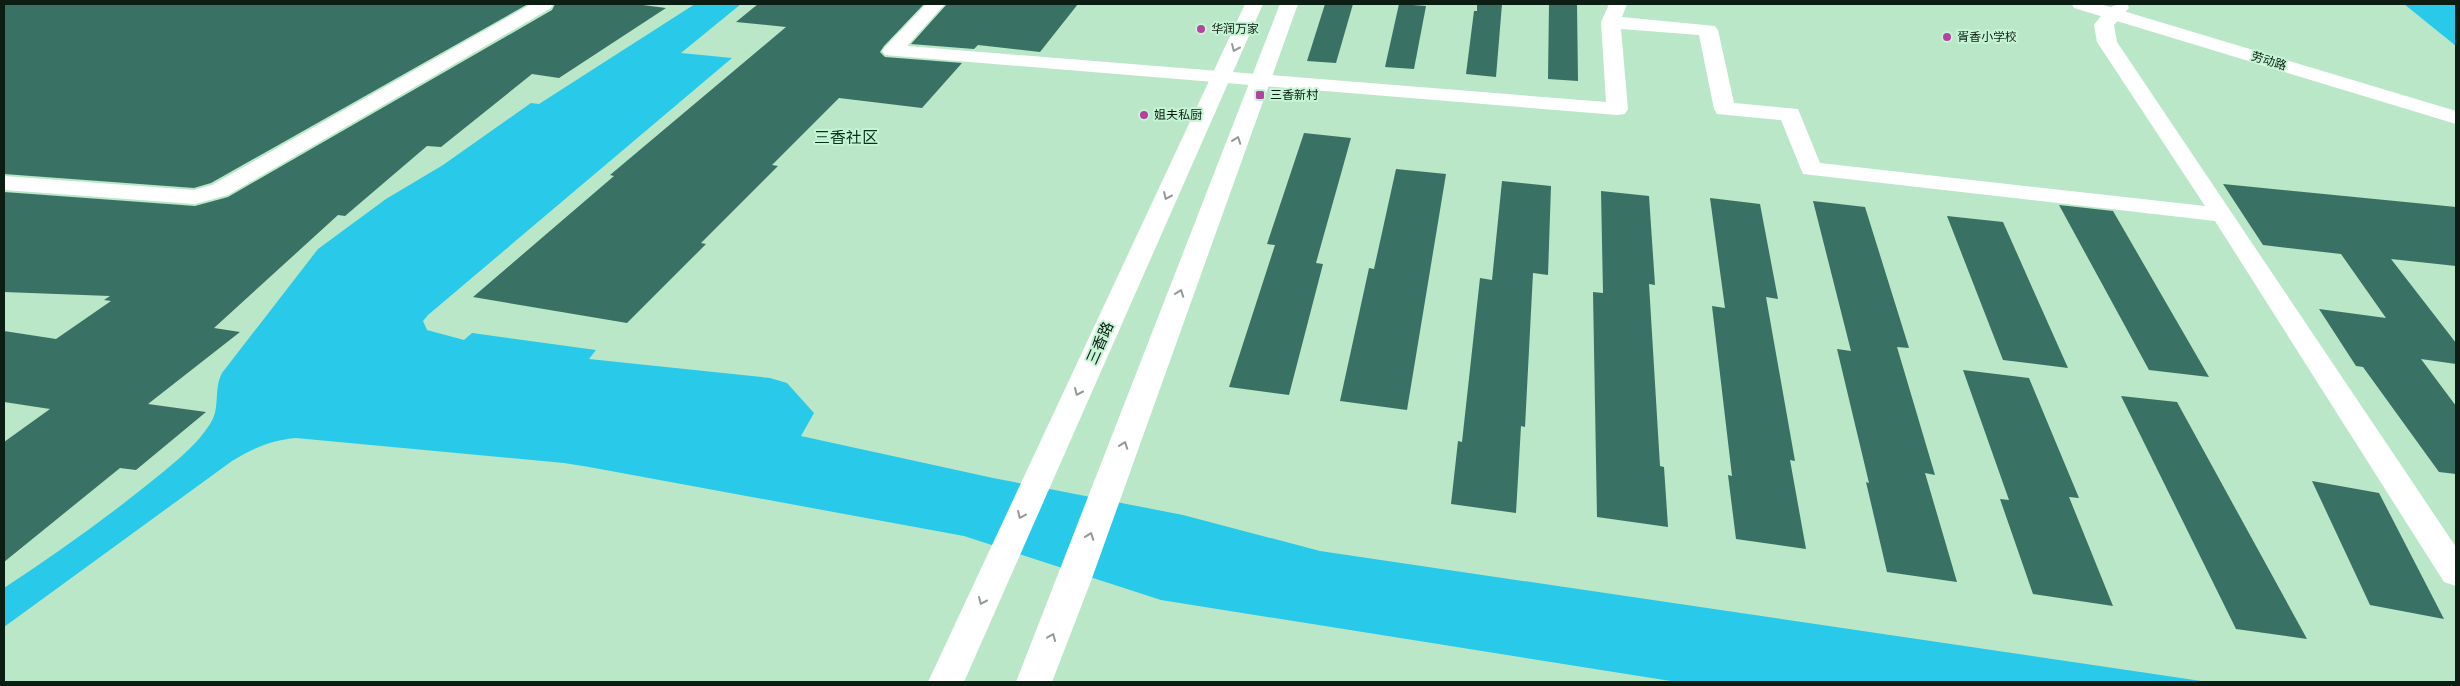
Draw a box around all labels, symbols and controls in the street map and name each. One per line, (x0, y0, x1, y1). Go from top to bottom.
place label: 华润万家 (1211, 20, 1259, 38)
marker: 华润万家 (1195, 23, 1207, 35)
place label: 胥香小学校 (1957, 28, 2017, 46)
marker: 胥香小学校 (1941, 31, 1953, 43)
one-way arrow (1230, 43, 1241, 52)
street label: 劳动路 (2249, 47, 2289, 75)
place label: 三香新村 (1270, 86, 1319, 104)
marker: 三香新村 (1254, 89, 1266, 101)
place label: 姐夫私厨 (1154, 106, 1202, 124)
marker: 姐夫私厨 (1138, 109, 1150, 121)
district label: 三香社区 (814, 126, 878, 149)
one-way arrow (1231, 136, 1241, 145)
one-way arrow (1163, 191, 1174, 200)
one-way arrow (1174, 289, 1184, 297)
street label: 三香路 (1081, 318, 1119, 368)
one-way arrow (1074, 387, 1085, 396)
one-way arrow (1118, 441, 1128, 450)
one-way arrow (1017, 510, 1028, 519)
one-way arrow (1084, 532, 1094, 540)
one-way arrow (977, 596, 988, 605)
one-way arrow (1045, 633, 1056, 642)

